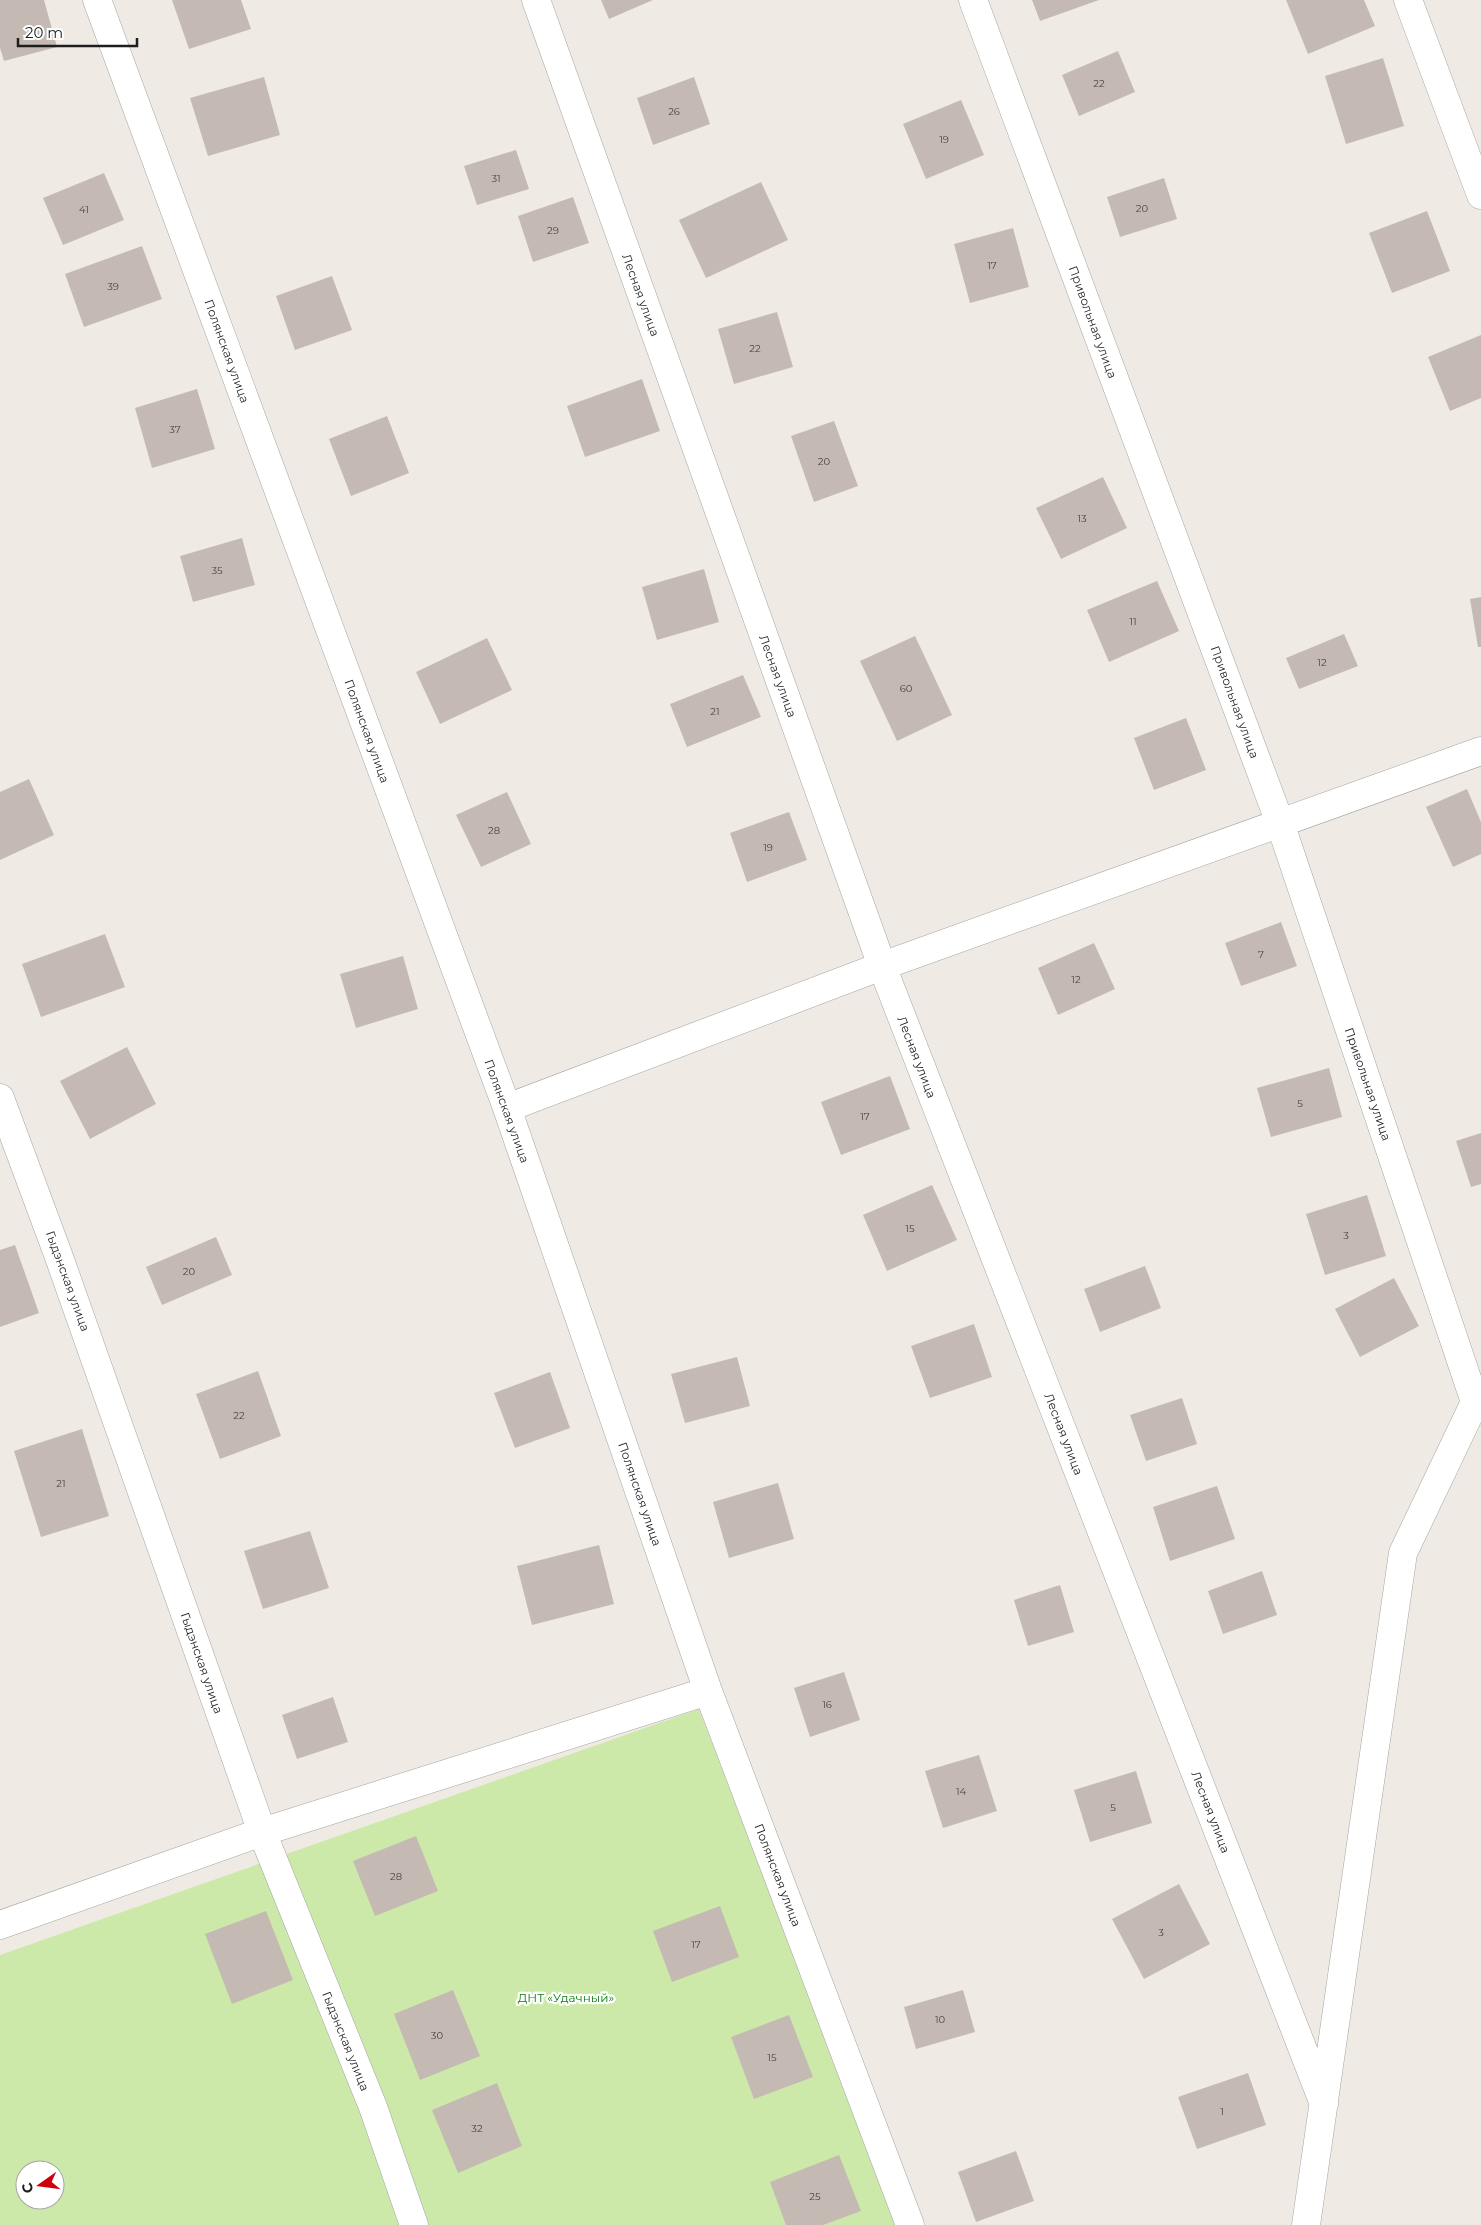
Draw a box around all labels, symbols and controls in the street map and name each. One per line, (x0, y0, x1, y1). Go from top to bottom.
scale bar (18, 15, 136, 47)
text: 20 m (25, 23, 63, 42)
house number: 22 (1093, 77, 1105, 90)
house number: 26 (668, 105, 680, 118)
house number: 19 (939, 133, 949, 146)
house number: 31 (491, 172, 501, 185)
house number: 20 (1136, 202, 1149, 215)
house number: 41 (79, 203, 89, 216)
house number: 29 (547, 224, 559, 237)
street label: Лесная улица (619, 252, 663, 338)
house number: 17 (987, 259, 997, 272)
street label: Привольная улица (1066, 264, 1120, 380)
house number: 39 (107, 280, 119, 293)
street label: Полянская улица (201, 297, 253, 405)
house number: 22 (749, 342, 761, 355)
house number: 37 (169, 423, 181, 436)
house number: 20 (818, 455, 831, 468)
house number: 13 (1077, 512, 1087, 525)
house number: 35 (211, 564, 223, 577)
house number: 11 (1129, 615, 1137, 628)
street label: Лесная улица (756, 633, 800, 719)
street label: Привольная улица (1208, 644, 1262, 760)
house number: 12 (1317, 656, 1327, 669)
street label: Полянская улица (341, 677, 393, 785)
house number: 60 (900, 682, 913, 695)
house number: 21 (710, 705, 720, 718)
house number: 28 (488, 824, 500, 837)
house number: 19 (763, 841, 773, 854)
house number: 7 (1258, 948, 1264, 961)
house number: 12 (1071, 973, 1081, 986)
street label: Лесная улица (894, 1014, 940, 1100)
street label: Привольная улица (1342, 1025, 1394, 1143)
street label: Полянская улица (481, 1057, 533, 1165)
house number: 5 (1297, 1097, 1303, 1110)
house number: 17 (860, 1110, 870, 1123)
house number: 15 (905, 1222, 915, 1235)
street label: Гыдэнская улица (43, 1229, 93, 1333)
house number: 3 (1343, 1229, 1349, 1242)
house number: 20 (183, 1265, 196, 1278)
street label: Лесная улица (1041, 1391, 1087, 1477)
house number: 22 (233, 1409, 245, 1422)
street label: Полянская улица (615, 1440, 665, 1548)
house number: 21 (56, 1477, 66, 1490)
street label: Гыдэнская улица (178, 1610, 226, 1716)
house number: 16 (822, 1698, 832, 1711)
street label: Лесная улица (1188, 1769, 1234, 1855)
house number: 14 (956, 1785, 966, 1798)
house number: 5 (1110, 1801, 1116, 1814)
street label: Полянская улица (751, 1821, 805, 1929)
house number: 28 (390, 1870, 402, 1883)
house number: 3 (1158, 1926, 1164, 1939)
house number: 17 (691, 1938, 701, 1951)
street label: Гыдэнская улица (319, 1989, 373, 2093)
park label: ДНТ «Удачный» (518, 1990, 615, 2005)
house number: 10 (935, 2013, 945, 2026)
house number: 30 (431, 2029, 444, 2042)
house number: 15 (767, 2051, 777, 2064)
house number: 1 (1220, 2105, 1224, 2118)
house number: 32 (471, 2122, 483, 2135)
north arrow (15, 2160, 65, 2210)
text: С (17, 2181, 37, 2195)
house number: 25 (809, 2190, 821, 2203)

